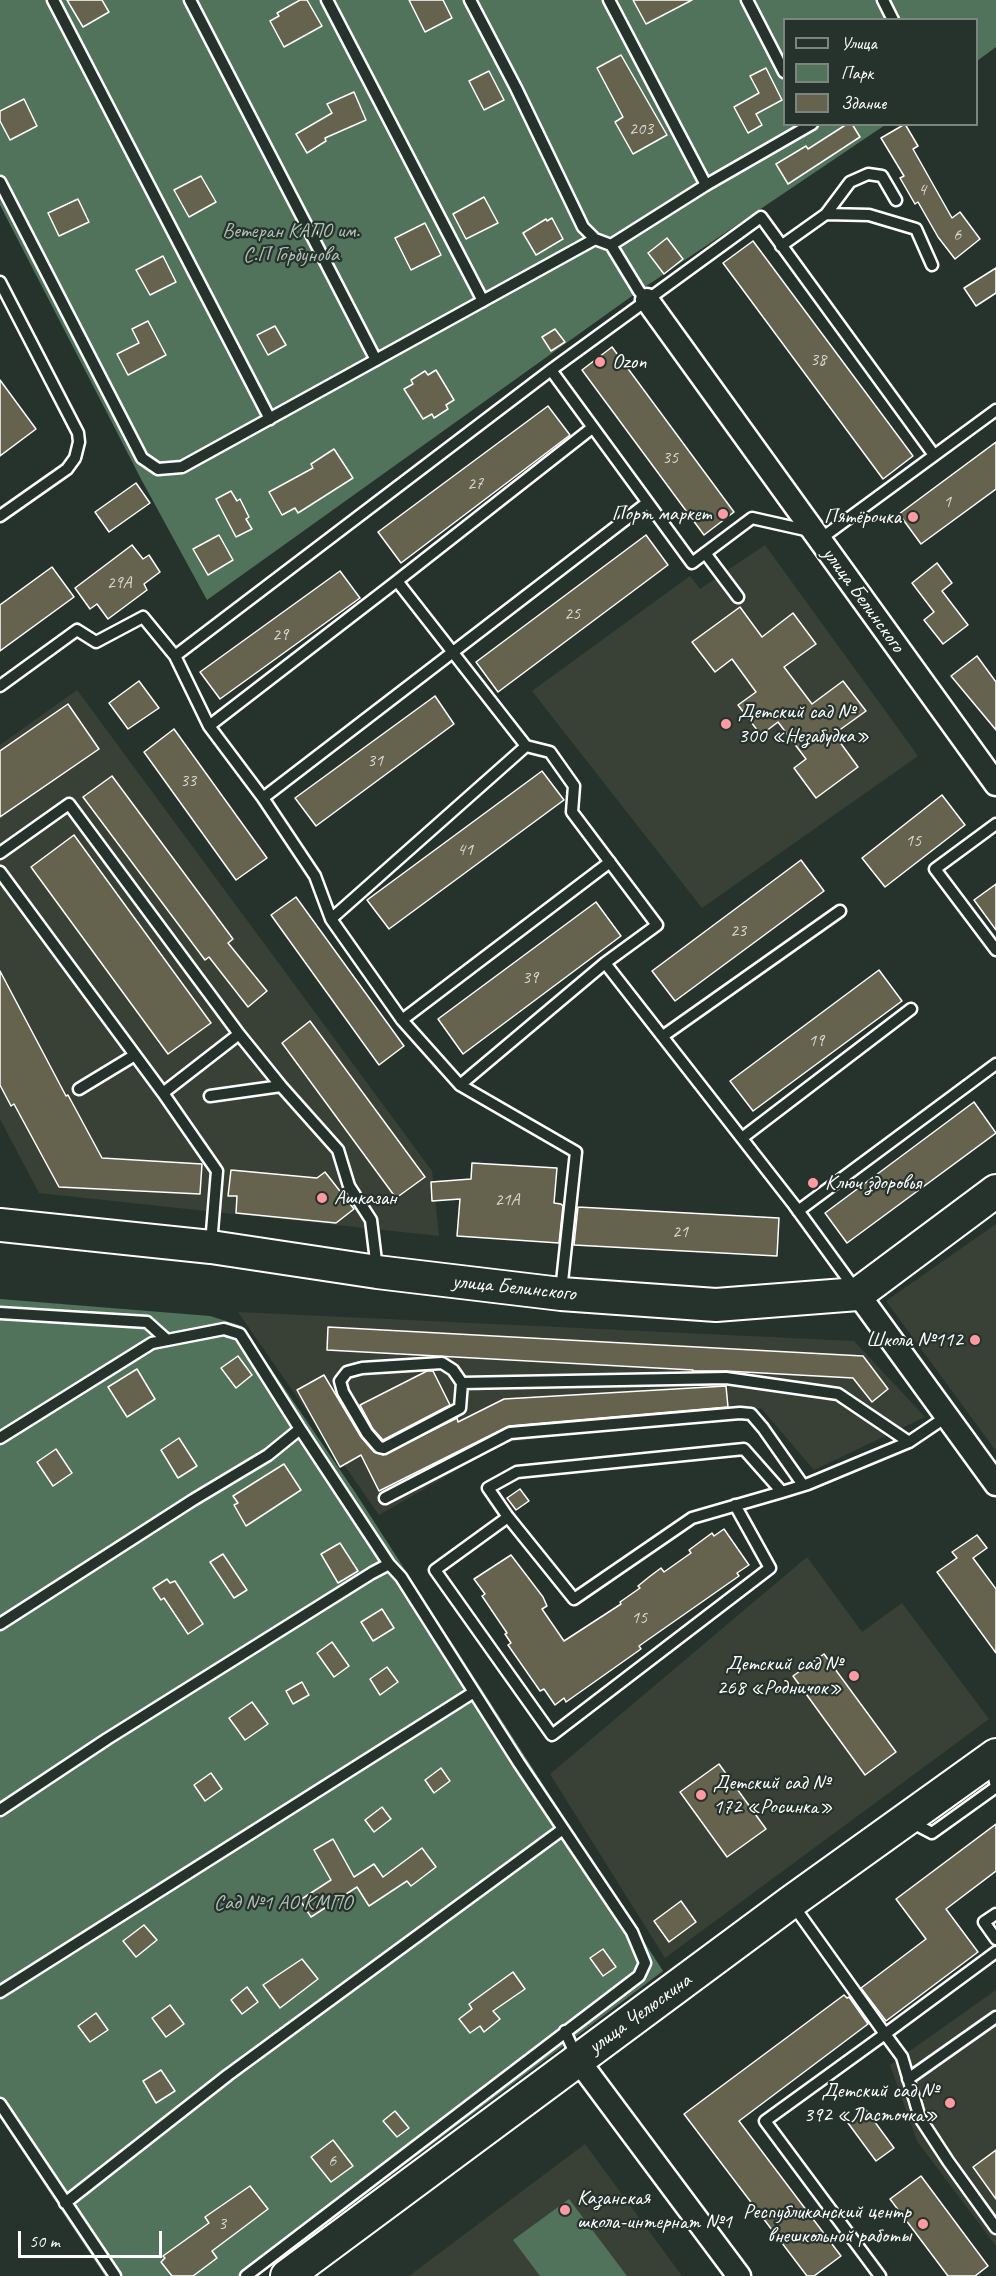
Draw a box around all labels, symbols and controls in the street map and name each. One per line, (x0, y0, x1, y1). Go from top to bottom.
legend (783, 18, 978, 126)
text: Улица (841, 32, 877, 54)
text: Парк (841, 62, 873, 84)
text: Здание (841, 92, 886, 114)
house number: 203 (629, 118, 653, 140)
house number: 4 (918, 179, 926, 201)
park label: Ветеран КАПО им. С.П Горбунова (222, 218, 360, 268)
house number: 6 (953, 224, 961, 246)
place label: Ozon (612, 349, 647, 375)
house number: 38 (810, 349, 826, 371)
marker: Ozon (593, 355, 607, 369)
house number: 35 (662, 447, 678, 469)
house number: 27 (467, 473, 483, 495)
house number: 1 (943, 491, 951, 513)
place label: Порт маркет (612, 501, 711, 527)
place label: Пятёрочка (824, 504, 901, 530)
marker: Порт маркет (716, 507, 730, 521)
marker: Пятёрочка (906, 510, 920, 524)
street label: улица Белинского (816, 542, 910, 658)
house number: 29А (106, 572, 132, 594)
house number: 25 (564, 603, 580, 625)
house number: 29 (272, 624, 288, 646)
place label: Детский сад № 300 «Незабудка» (738, 699, 869, 749)
marker: Детский сад № 300 «Незабудка» (719, 717, 733, 731)
house number: 31 (367, 750, 383, 772)
house number: 33 (180, 770, 196, 792)
house number: 15 (905, 830, 921, 852)
house number: 41 (457, 839, 473, 861)
house number: 23 (730, 920, 746, 942)
house number: 39 (522, 967, 538, 989)
house number: 19 (808, 1030, 824, 1052)
place label: Ключ здоровья (825, 1170, 921, 1196)
marker: Ключ здоровья (806, 1176, 820, 1190)
place label: Ашказан (334, 1185, 397, 1211)
house number: 21А (494, 1189, 520, 1211)
marker: Ашказан (315, 1191, 329, 1205)
house number: 21 (672, 1221, 688, 1243)
street label: улица Белинского (451, 1269, 577, 1307)
place label: Школа №112 (866, 1327, 963, 1353)
marker: Школа №112 (968, 1333, 982, 1347)
house number: 15 (631, 1607, 647, 1629)
place label: Детский сад № 268 «Родничок» (717, 1651, 842, 1701)
marker: Детский сад № 268 «Родничок» (847, 1669, 861, 1683)
place label: Детский сад № 172 «Росинка» (713, 1770, 833, 1820)
marker: Детский сад № 172 «Росинка» (694, 1788, 708, 1802)
park label: Сад №1 АО КМПО (214, 1890, 352, 1916)
street label: улица Челюскина (584, 1968, 696, 2060)
place label: Детский сад № 392 «Ласточка» (803, 2078, 938, 2128)
marker: Детский сад № 392 «Ласточка» (943, 2096, 957, 2110)
house number: 6 (328, 2150, 336, 2172)
place label: Казанская школа-интернат №1 (577, 2185, 732, 2235)
place label: Республиканский центр внешкольной работы (743, 2199, 911, 2249)
marker: Казанская школа-интернат №1 (558, 2203, 572, 2217)
house number: 3 (218, 2213, 226, 2235)
marker: Республиканский центр внешкольной работы (916, 2217, 930, 2231)
scale bar (21, 2219, 165, 2257)
text: 50 m (29, 2230, 60, 2252)

